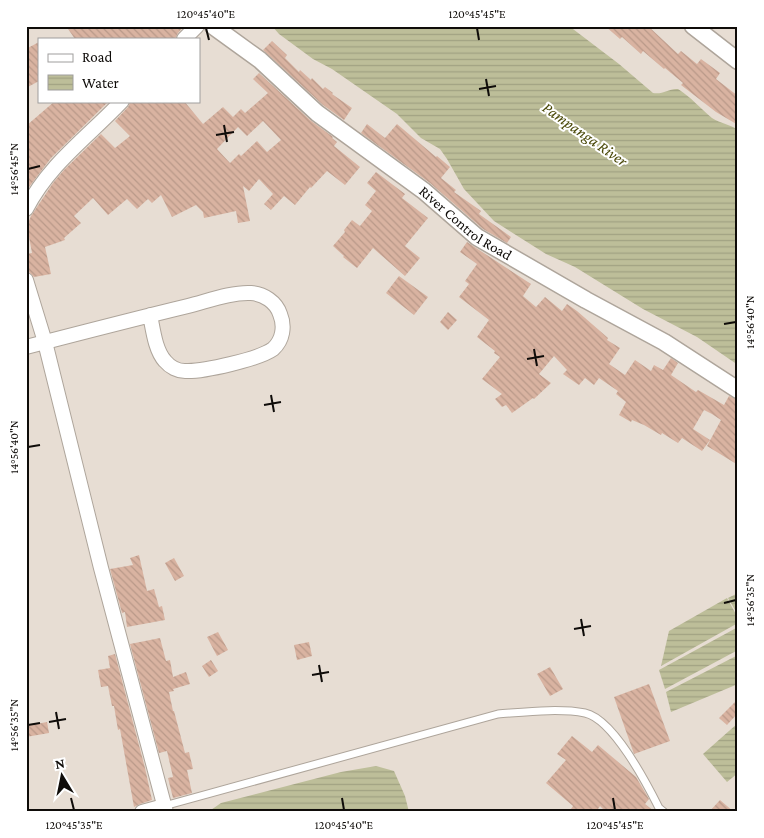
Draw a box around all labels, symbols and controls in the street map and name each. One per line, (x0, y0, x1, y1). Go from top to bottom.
text: 120°45'40"E (177, 7, 236, 21)
text: 120°45'45"E (448, 7, 506, 21)
legend (38, 38, 200, 102)
text: Road (82, 49, 113, 65)
text: Water (82, 75, 119, 91)
water label: Pampanga River (539, 99, 631, 170)
text: 14°56'45"N (7, 143, 21, 195)
street label: River Control Road (416, 183, 515, 263)
text: 14°56'40"N (743, 295, 757, 349)
text: 14°56'40"N (7, 420, 21, 474)
text: 14°56'35"N (743, 574, 757, 626)
text: 14°56'35"N (7, 699, 21, 751)
north arrow (38, 750, 88, 800)
text: N (54, 754, 66, 772)
text: 120°45'35"E (45, 818, 103, 832)
text: 120°45'40"E (315, 818, 374, 832)
text: 120°45'45"E (586, 818, 644, 832)

